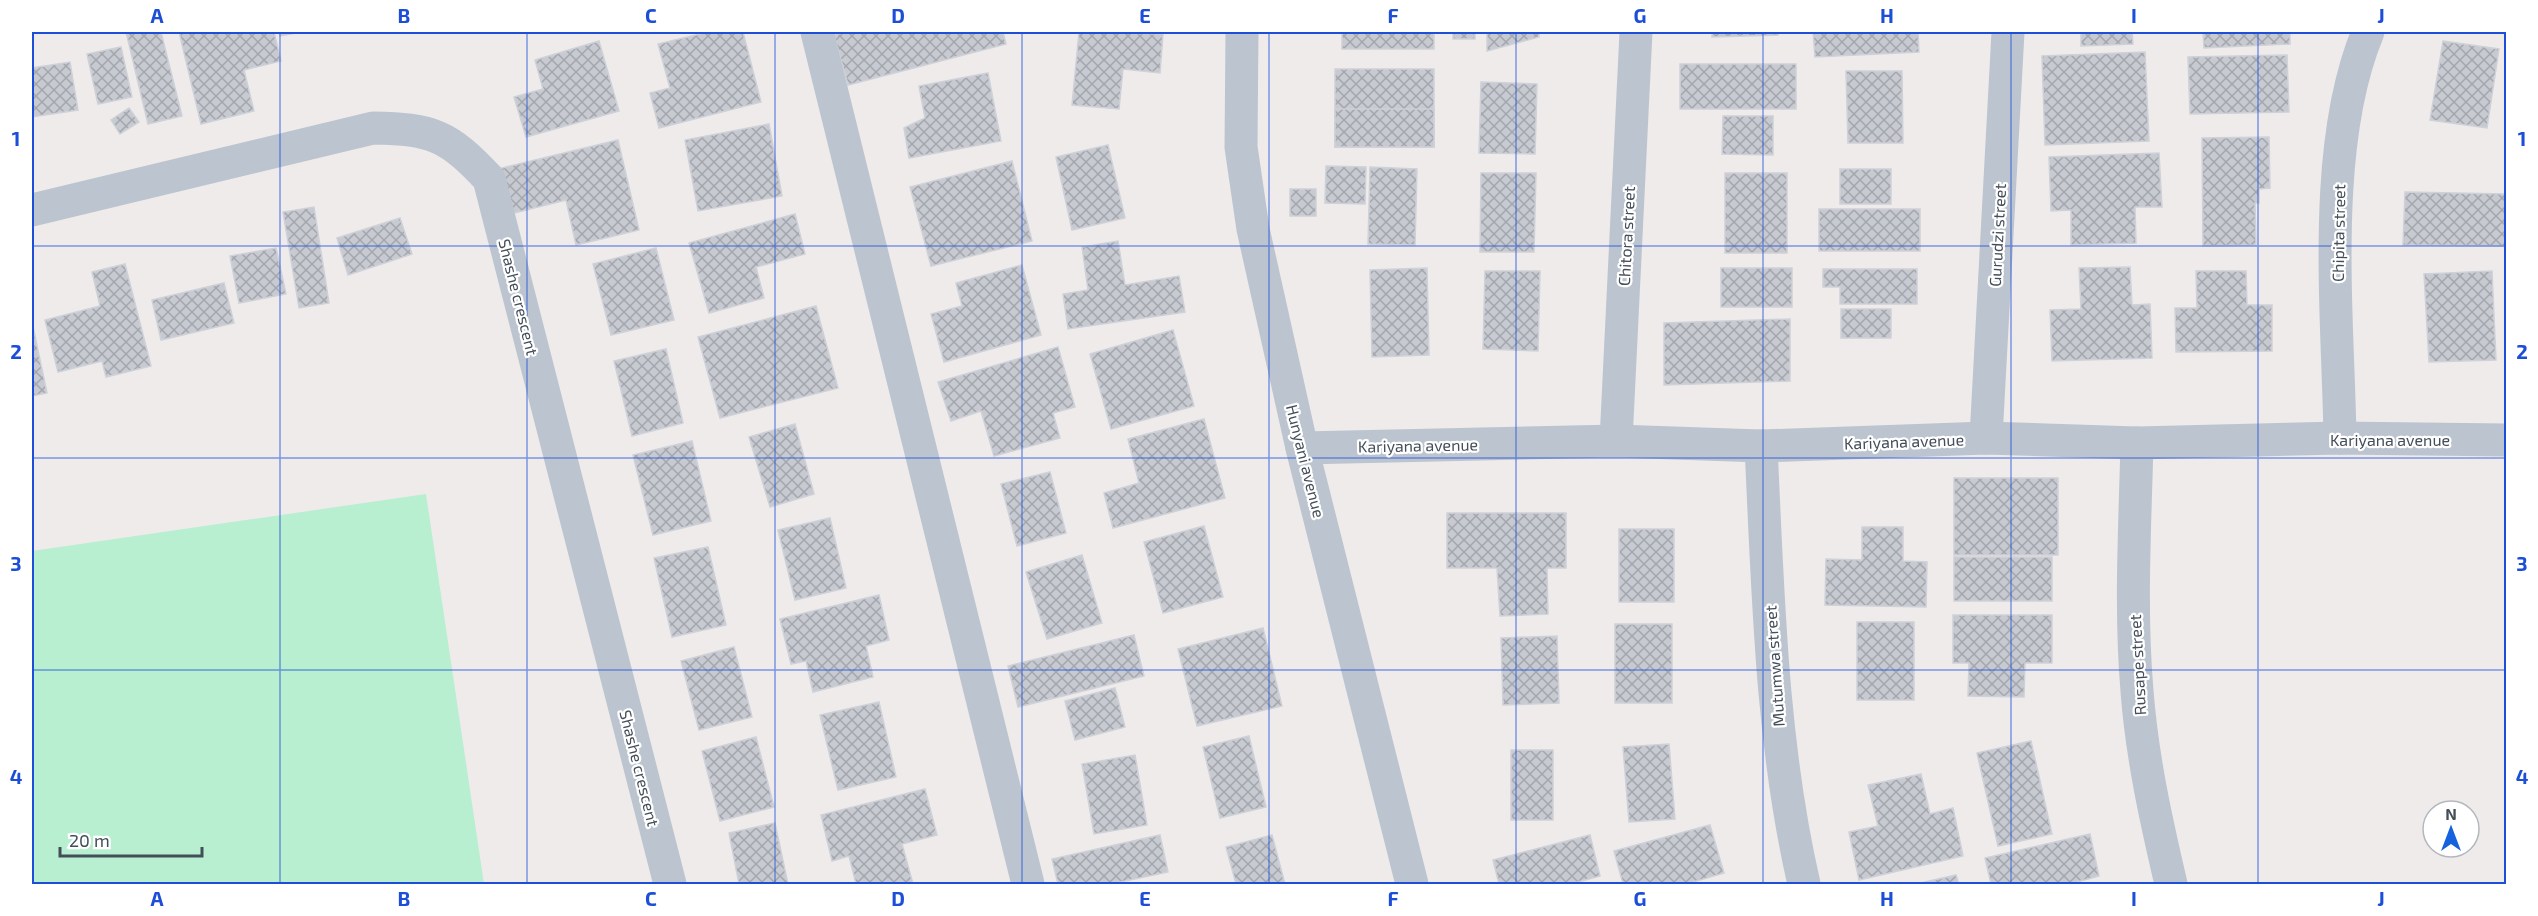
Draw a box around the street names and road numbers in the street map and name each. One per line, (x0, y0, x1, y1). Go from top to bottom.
street label: Gurudzi street (1985, 183, 2009, 287)
street label: Chipita street (2328, 184, 2348, 282)
street label: Chitora street (1614, 186, 1638, 286)
street label: Shashe crescent (495, 237, 543, 357)
street label: Hunyani avenue (1283, 402, 1329, 520)
street label: Kariyana avenue (1844, 429, 1964, 453)
street label: Kariyana avenue (2330, 430, 2450, 449)
street label: Kariyana avenue (1358, 434, 1478, 456)
street label: Mutumwa street (1760, 605, 1788, 727)
street label: Rusape street (2125, 614, 2149, 716)
street label: Shashe crescent (616, 708, 664, 828)

